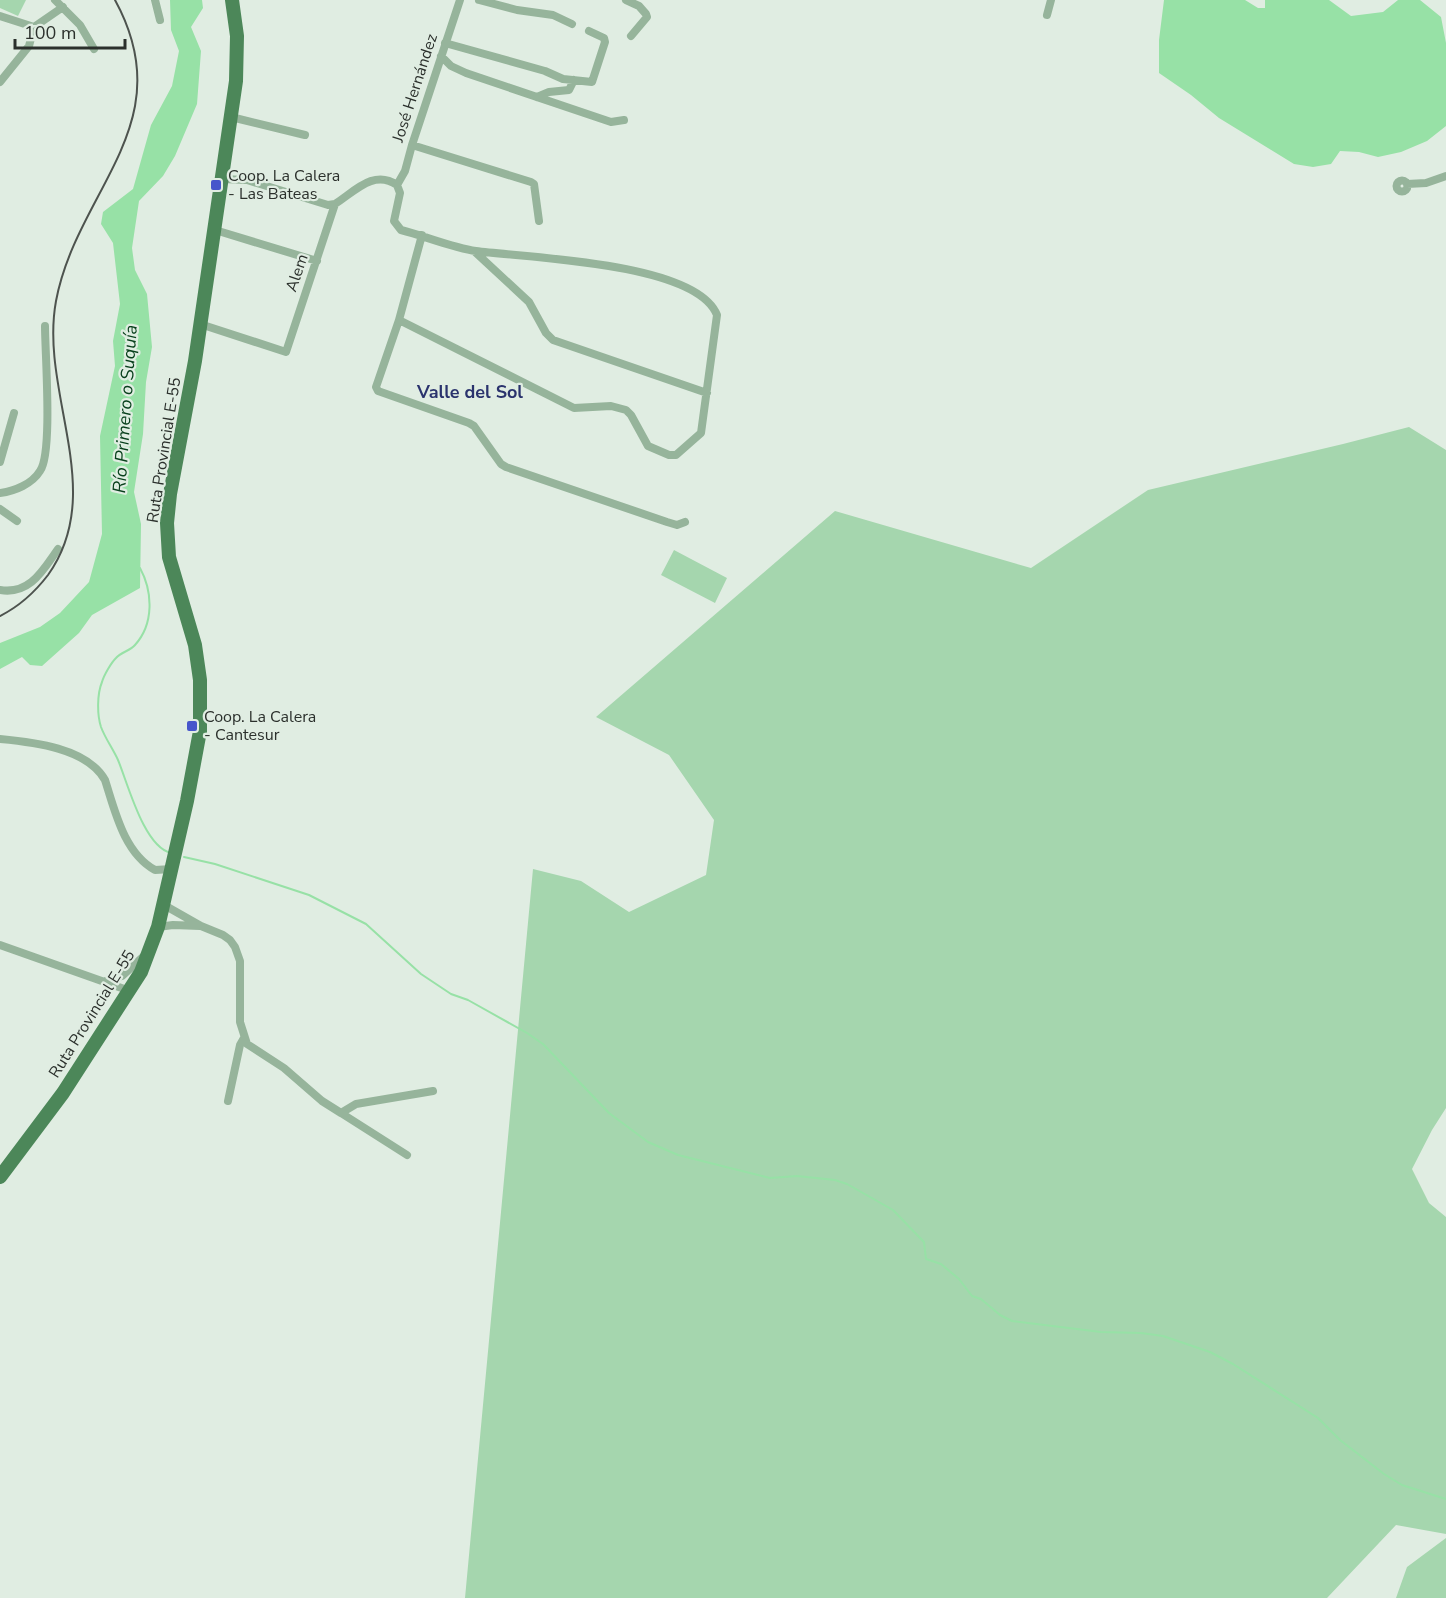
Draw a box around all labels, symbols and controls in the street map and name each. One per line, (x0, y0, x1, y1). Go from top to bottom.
scale bar (15, 12, 124, 50)
text: 100 m (24, 21, 76, 45)
street label: José Hernández (387, 31, 443, 146)
place label: Coop. La Calera - Las Bateas (228, 165, 340, 205)
marker: Coop. La Calera - Las Bateas (209, 178, 223, 192)
street label: Alem (280, 251, 314, 295)
water label: Río Primero o Suquía (107, 324, 143, 494)
street label: Ruta Provincial E-55 (142, 376, 186, 524)
district label: Valle del Sol (416, 380, 523, 404)
place label: Coop. La Calera - Cantesur (204, 706, 316, 746)
marker: Coop. La Calera - Cantesur (185, 719, 199, 733)
street label: Ruta Provincial E-55 (44, 946, 140, 1082)

